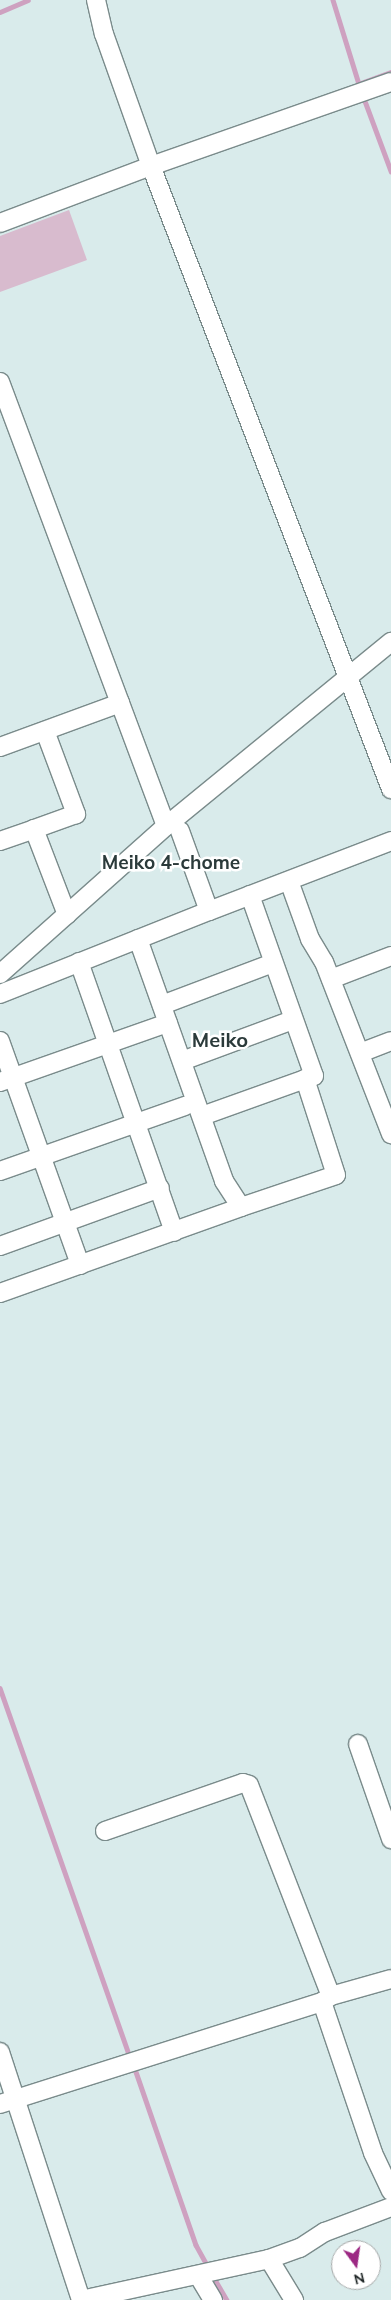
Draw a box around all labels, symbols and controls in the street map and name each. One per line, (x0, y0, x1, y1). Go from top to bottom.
district label: Meiko 4-chome (102, 852, 240, 874)
district label: Meiko (192, 1027, 248, 1051)
north arrow (331, 2240, 381, 2290)
text: N (352, 2269, 367, 2289)

